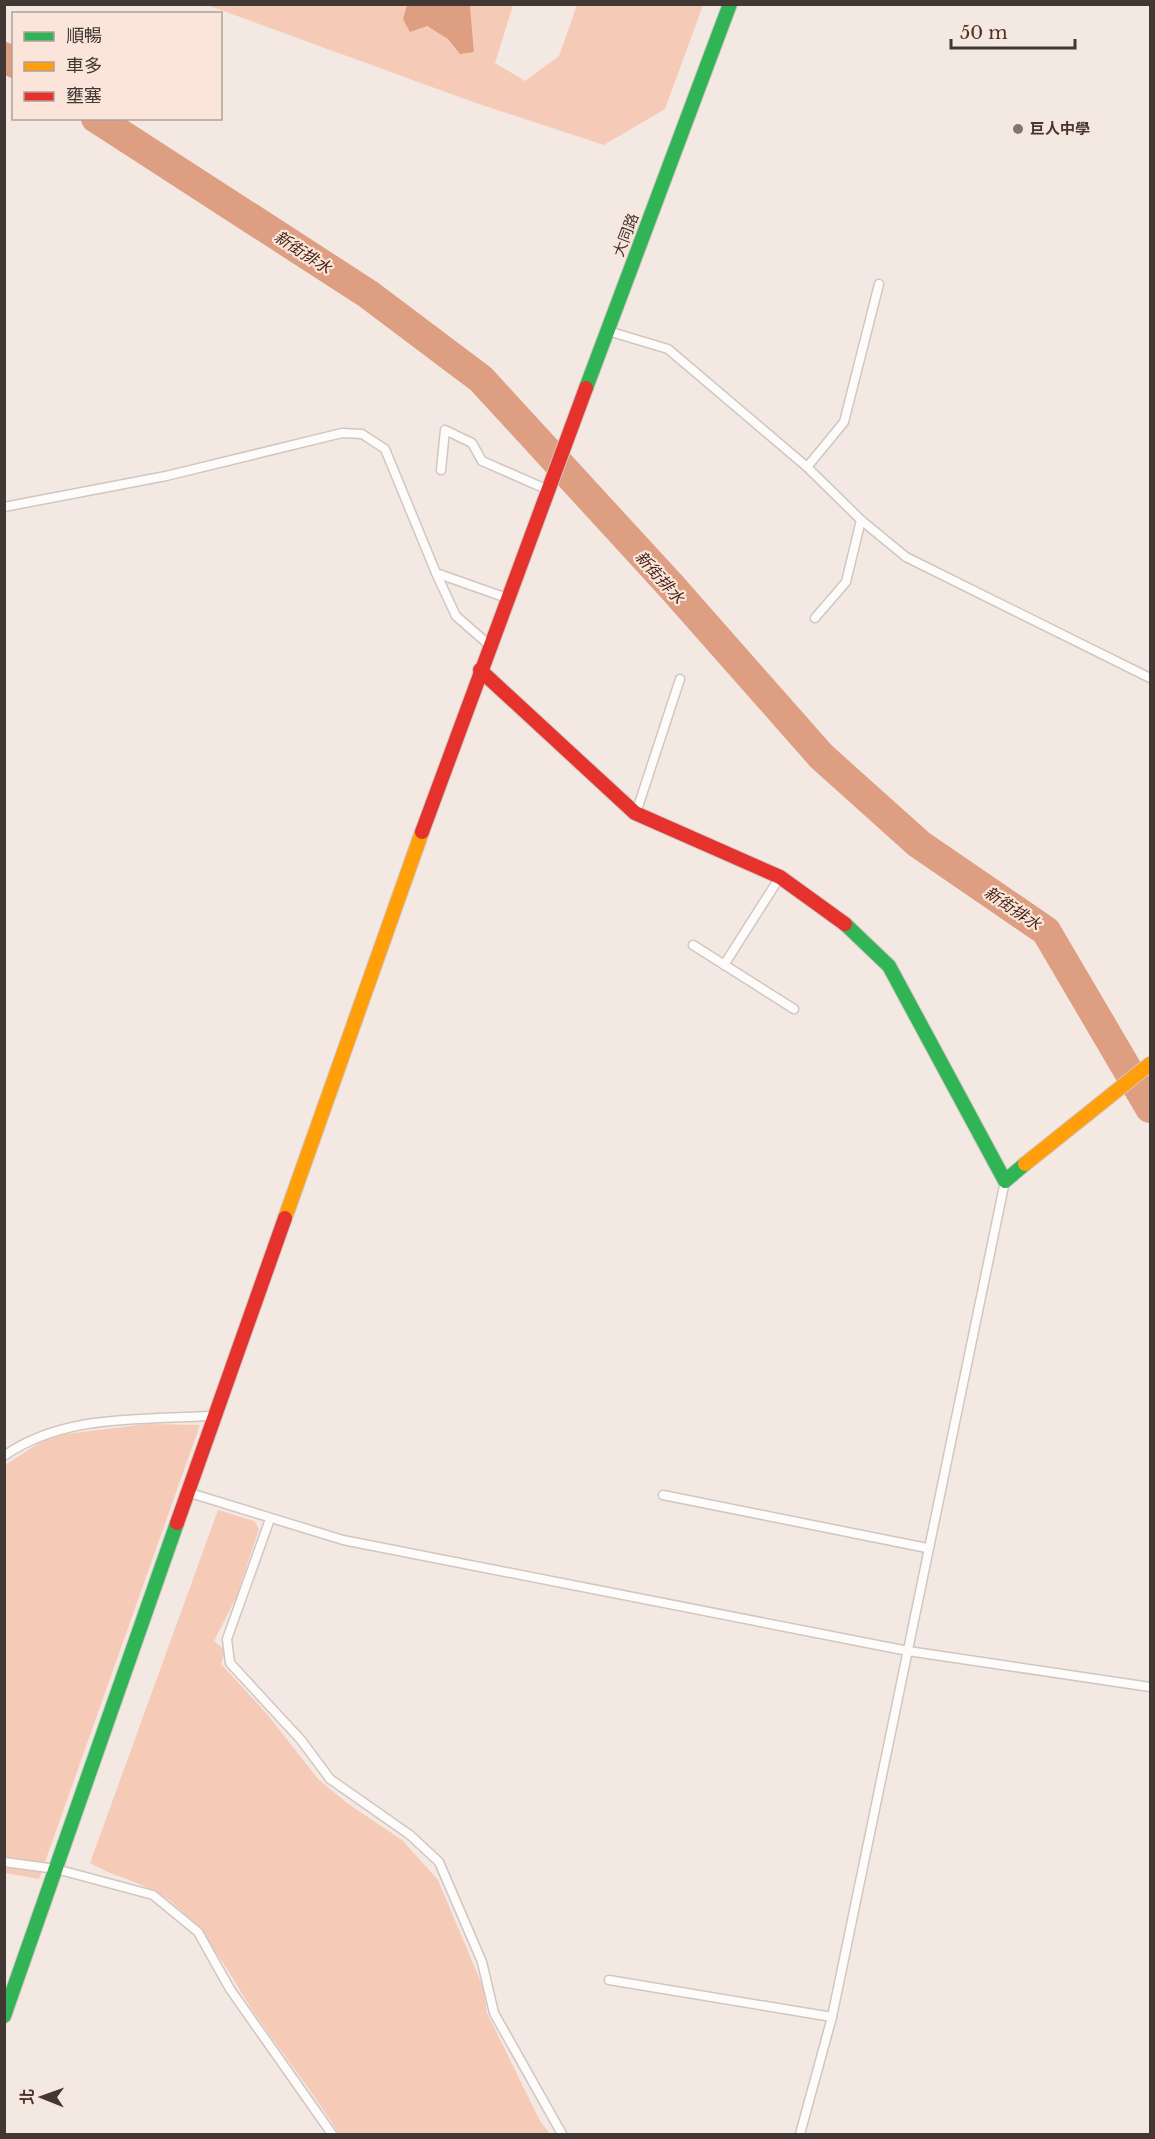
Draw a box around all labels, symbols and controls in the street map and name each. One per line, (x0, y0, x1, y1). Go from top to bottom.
legend (12, 12, 222, 120)
scale bar (951, 12, 1076, 50)
text: 50 m (960, 22, 1008, 44)
text: 順暢 (66, 25, 102, 47)
text: 車多 (66, 55, 102, 77)
text: 壅塞 (66, 85, 102, 107)
place label: 巨人中學 (1030, 119, 1090, 138)
marker: 巨人中學 (1011, 122, 1025, 136)
street label: 大同路 (609, 210, 642, 259)
water label: 新街排水 (271, 226, 336, 278)
water label: 新街排水 (631, 547, 690, 608)
water label: 新街排水 (981, 882, 1046, 935)
north arrow (12, 2067, 72, 2127)
text: 北 (17, 2089, 37, 2105)

